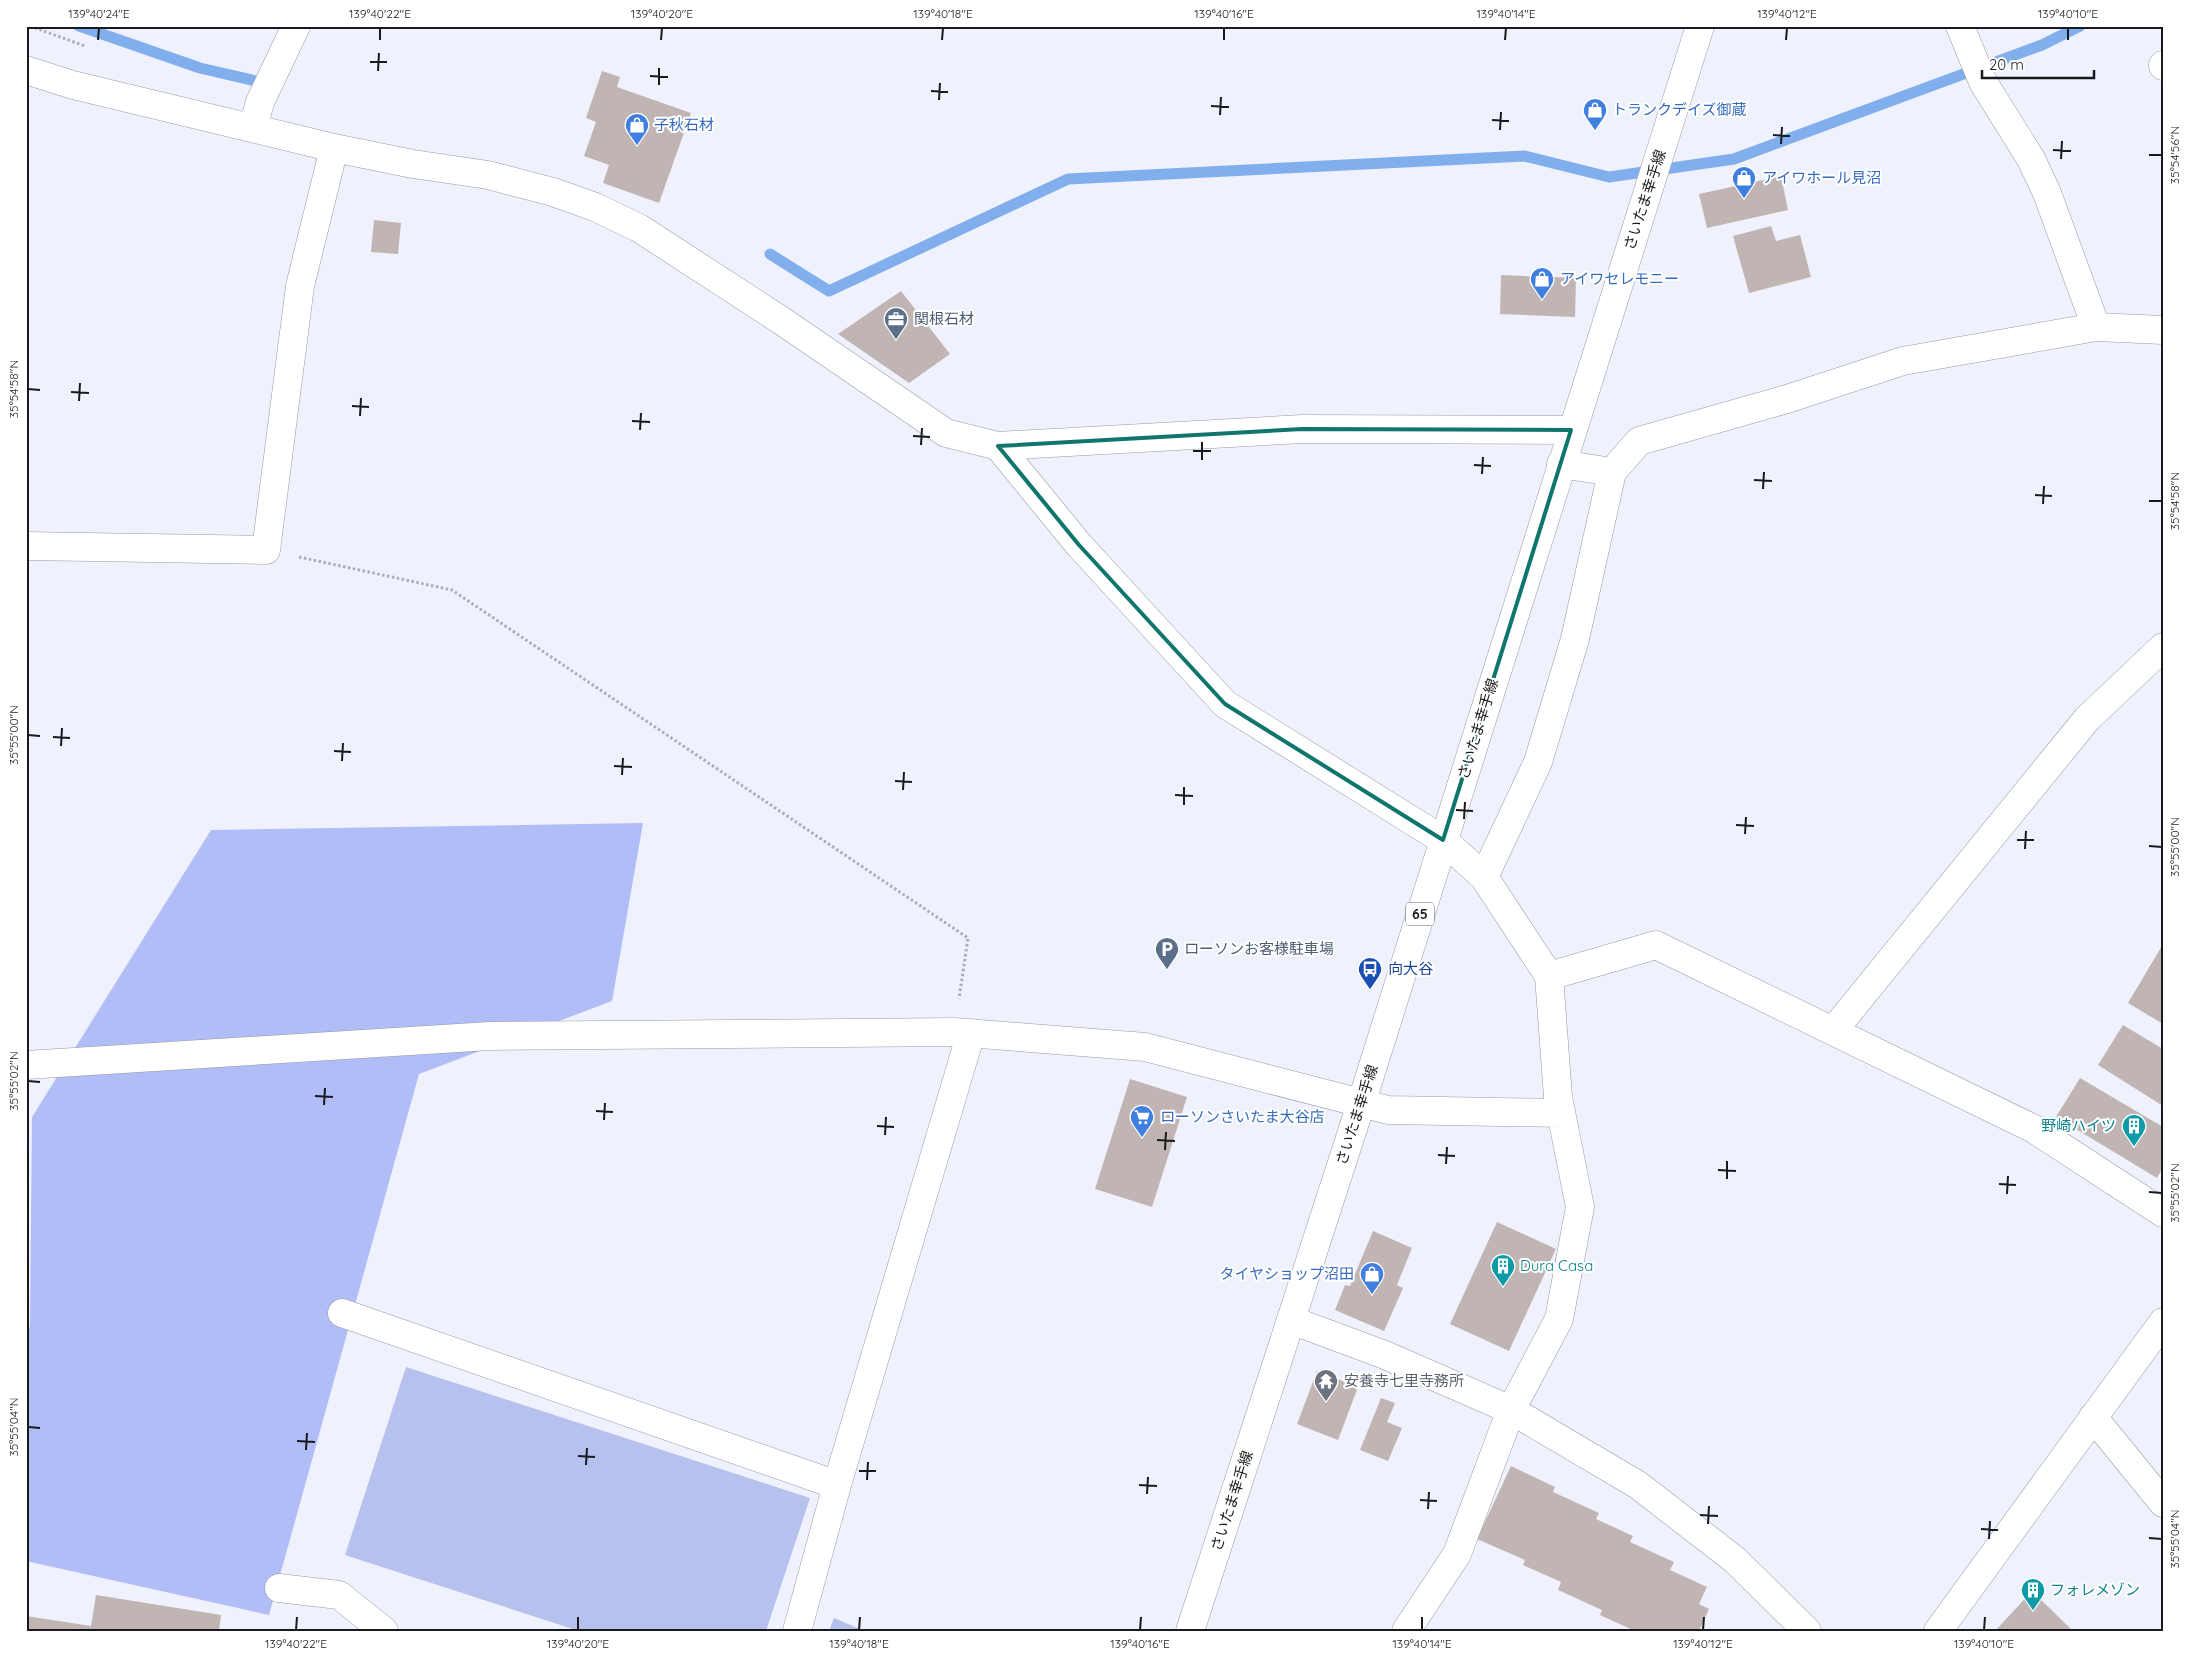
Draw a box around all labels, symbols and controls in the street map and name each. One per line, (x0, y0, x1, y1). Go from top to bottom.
text: 139°40'24"E (68, 6, 130, 21)
text: 139°40'22"E (349, 6, 411, 21)
text: 139°40'20"E (631, 6, 693, 21)
text: 139°40'18"E (913, 6, 973, 21)
text: 139°40'16"E (1194, 6, 1254, 21)
text: 139°40'14"E (1476, 6, 1536, 21)
text: 139°40'12"E (1757, 6, 1817, 21)
text: 139°40'10"E (2038, 6, 2098, 21)
scale bar (1982, 48, 2094, 80)
text: 20 m (1989, 55, 2024, 74)
shop icon: トランクデイズ御蔵 (1582, 97, 1608, 131)
place label: トランクデイズ御蔵 (1612, 100, 1747, 119)
shop icon: 子秋石材 (624, 112, 650, 146)
place label: 子秋石材 (654, 115, 714, 134)
text: 35°54'56"N (2167, 126, 2182, 184)
street label: さいたま幸手線 (1619, 147, 1670, 253)
shop icon: アイワホール見沼 (1731, 165, 1757, 199)
place label: アイワホール見沼 (1762, 168, 1881, 187)
shop icon: アイワセレモニー (1529, 266, 1555, 300)
place label: アイワセレモニー (1560, 269, 1679, 288)
office icon: 関根石材 (883, 306, 909, 340)
place label: 関根石材 (914, 309, 974, 328)
text: 35°54'58"N (6, 360, 21, 418)
text: 35°54'58"N (2167, 472, 2182, 530)
street label: さいたま幸手線 (1453, 676, 1502, 782)
text: 35°55'00"N (6, 705, 21, 765)
text: 35°55'00"N (2167, 817, 2182, 877)
road number: 65 (1406, 902, 1434, 926)
parking icon: ローソンお客様駐車場 (1154, 936, 1180, 970)
place label: ローソンお客様駐車場 (1184, 939, 1334, 958)
bus stop icon: 向大谷 (1357, 956, 1383, 990)
place label: 向大谷 (1388, 959, 1433, 978)
text: 35°55'02"N (6, 1051, 21, 1111)
street label: さいたま幸手線 (1331, 1062, 1382, 1168)
supermarket icon: ローソンさいたま大谷店 (1129, 1104, 1155, 1138)
place label: ローソンさいたま大谷店 (1160, 1107, 1325, 1126)
building icon: 野崎ハイツ (2121, 1113, 2147, 1147)
place label: 野崎ハイツ (2041, 1116, 2116, 1135)
text: 35°55'02"N (2167, 1163, 2182, 1223)
building icon: Dura Casa (1490, 1253, 1516, 1287)
place label: Dura Casa (1520, 1256, 1593, 1275)
shop icon: タイヤショップ沼田 (1359, 1261, 1385, 1295)
place label: タイヤショップ沼田 (1219, 1264, 1354, 1283)
temple icon: 安養寺七里寺務所 (1313, 1368, 1339, 1402)
place label: 安養寺七里寺務所 (1344, 1371, 1464, 1390)
text: 35°55'04"N (6, 1397, 21, 1457)
street label: さいたま幸手線 (1206, 1448, 1257, 1554)
text: 35°55'04"N (2167, 1509, 2182, 1569)
building icon: フォレメゾン (2020, 1577, 2046, 1611)
place label: フォレメゾン (2050, 1580, 2140, 1599)
text: 139°40'22"E (265, 1636, 327, 1651)
text: 139°40'20"E (547, 1636, 609, 1651)
text: 139°40'18"E (829, 1636, 889, 1651)
text: 139°40'16"E (1110, 1636, 1170, 1651)
text: 139°40'14"E (1392, 1636, 1452, 1651)
text: 139°40'12"E (1673, 1636, 1733, 1651)
text: 139°40'10"E (1954, 1636, 2014, 1651)

